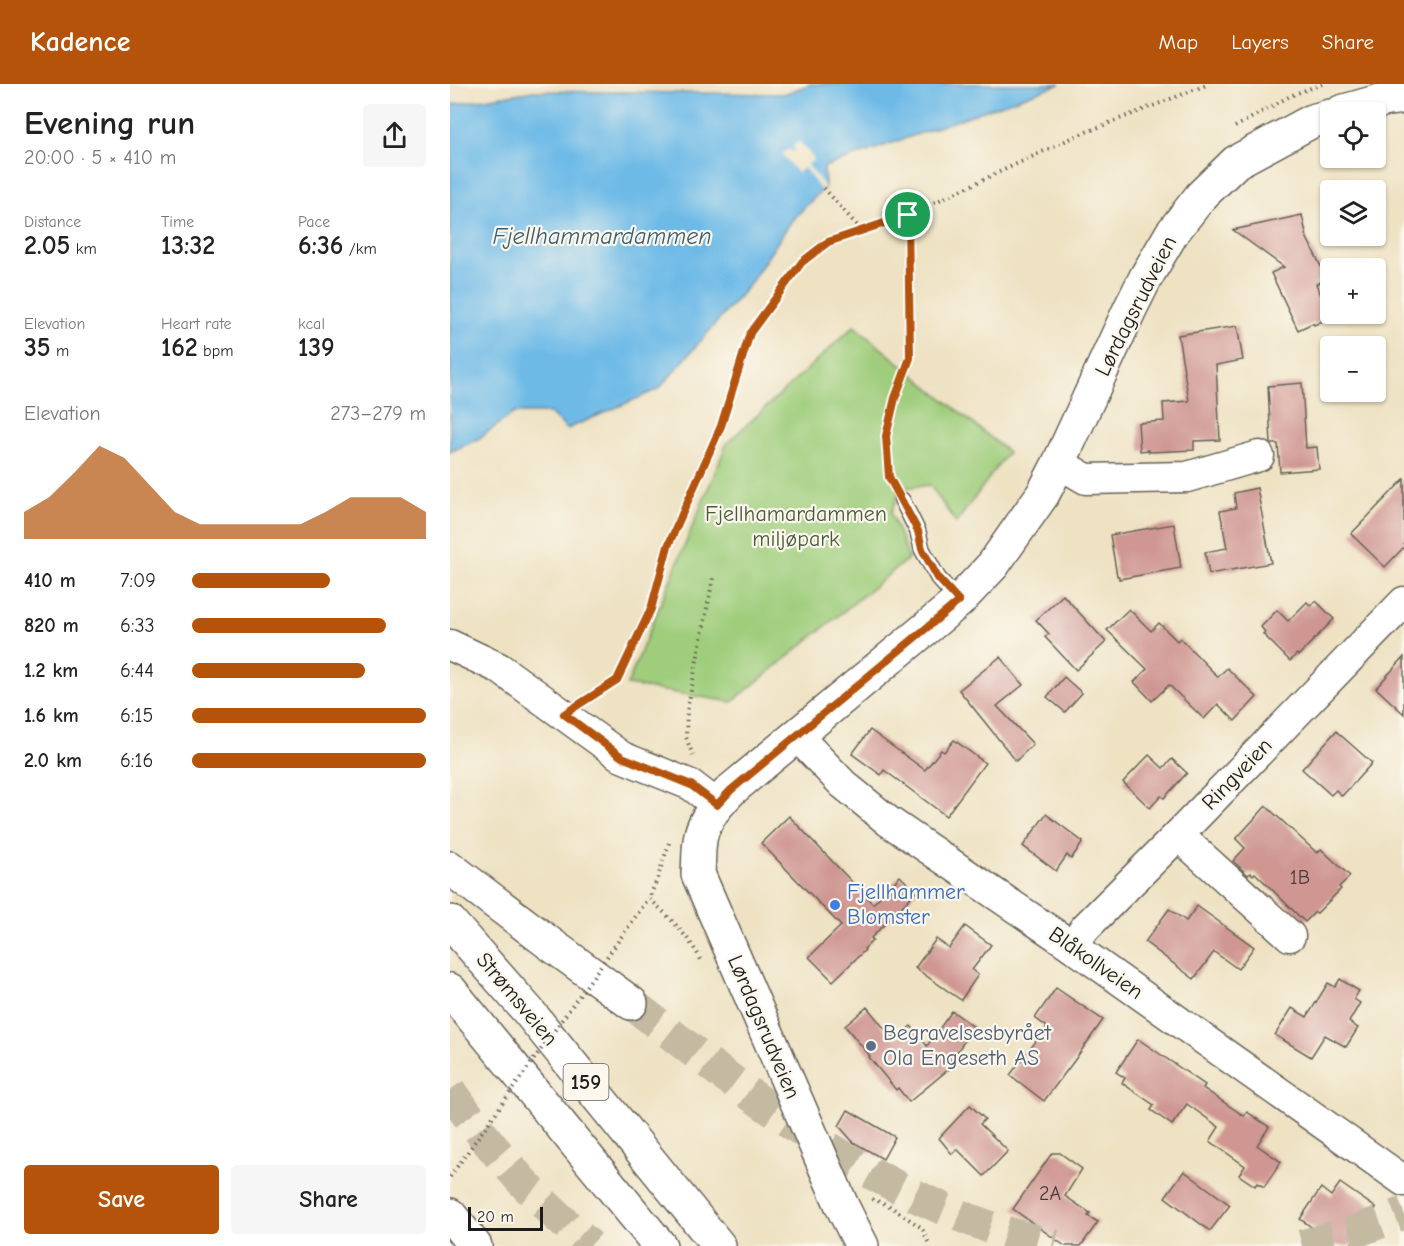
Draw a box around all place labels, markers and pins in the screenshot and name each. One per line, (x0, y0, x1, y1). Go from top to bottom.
pin (882, 189, 933, 240)
place label: Fjellhammer Blomster (847, 879, 965, 930)
marker: Fjellhammer Blomster (828, 898, 842, 912)
place label: Begravelsesbyrået Ola Engeseth AS (883, 1020, 1052, 1071)
marker: Begravelsesbyrået Ola Engeseth AS (864, 1039, 878, 1053)

